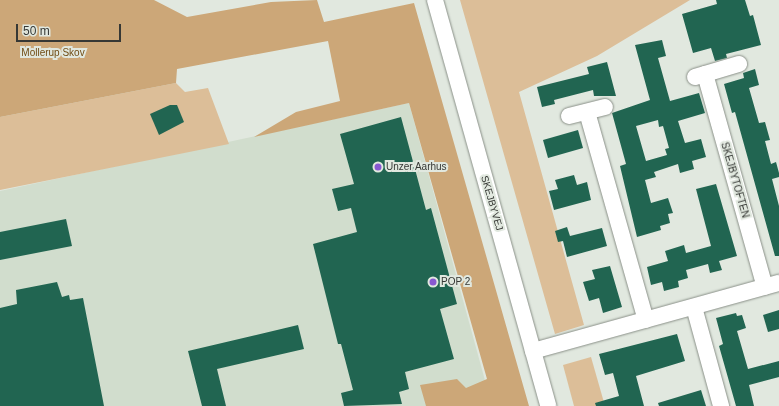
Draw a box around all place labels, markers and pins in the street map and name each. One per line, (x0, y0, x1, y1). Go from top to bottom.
place label: Unzer Aarhus (386, 161, 447, 173)
marker: Unzer Aarhus (373, 162, 383, 172)
place label: POP 2 (441, 276, 470, 288)
marker: POP 2 (428, 277, 438, 287)

